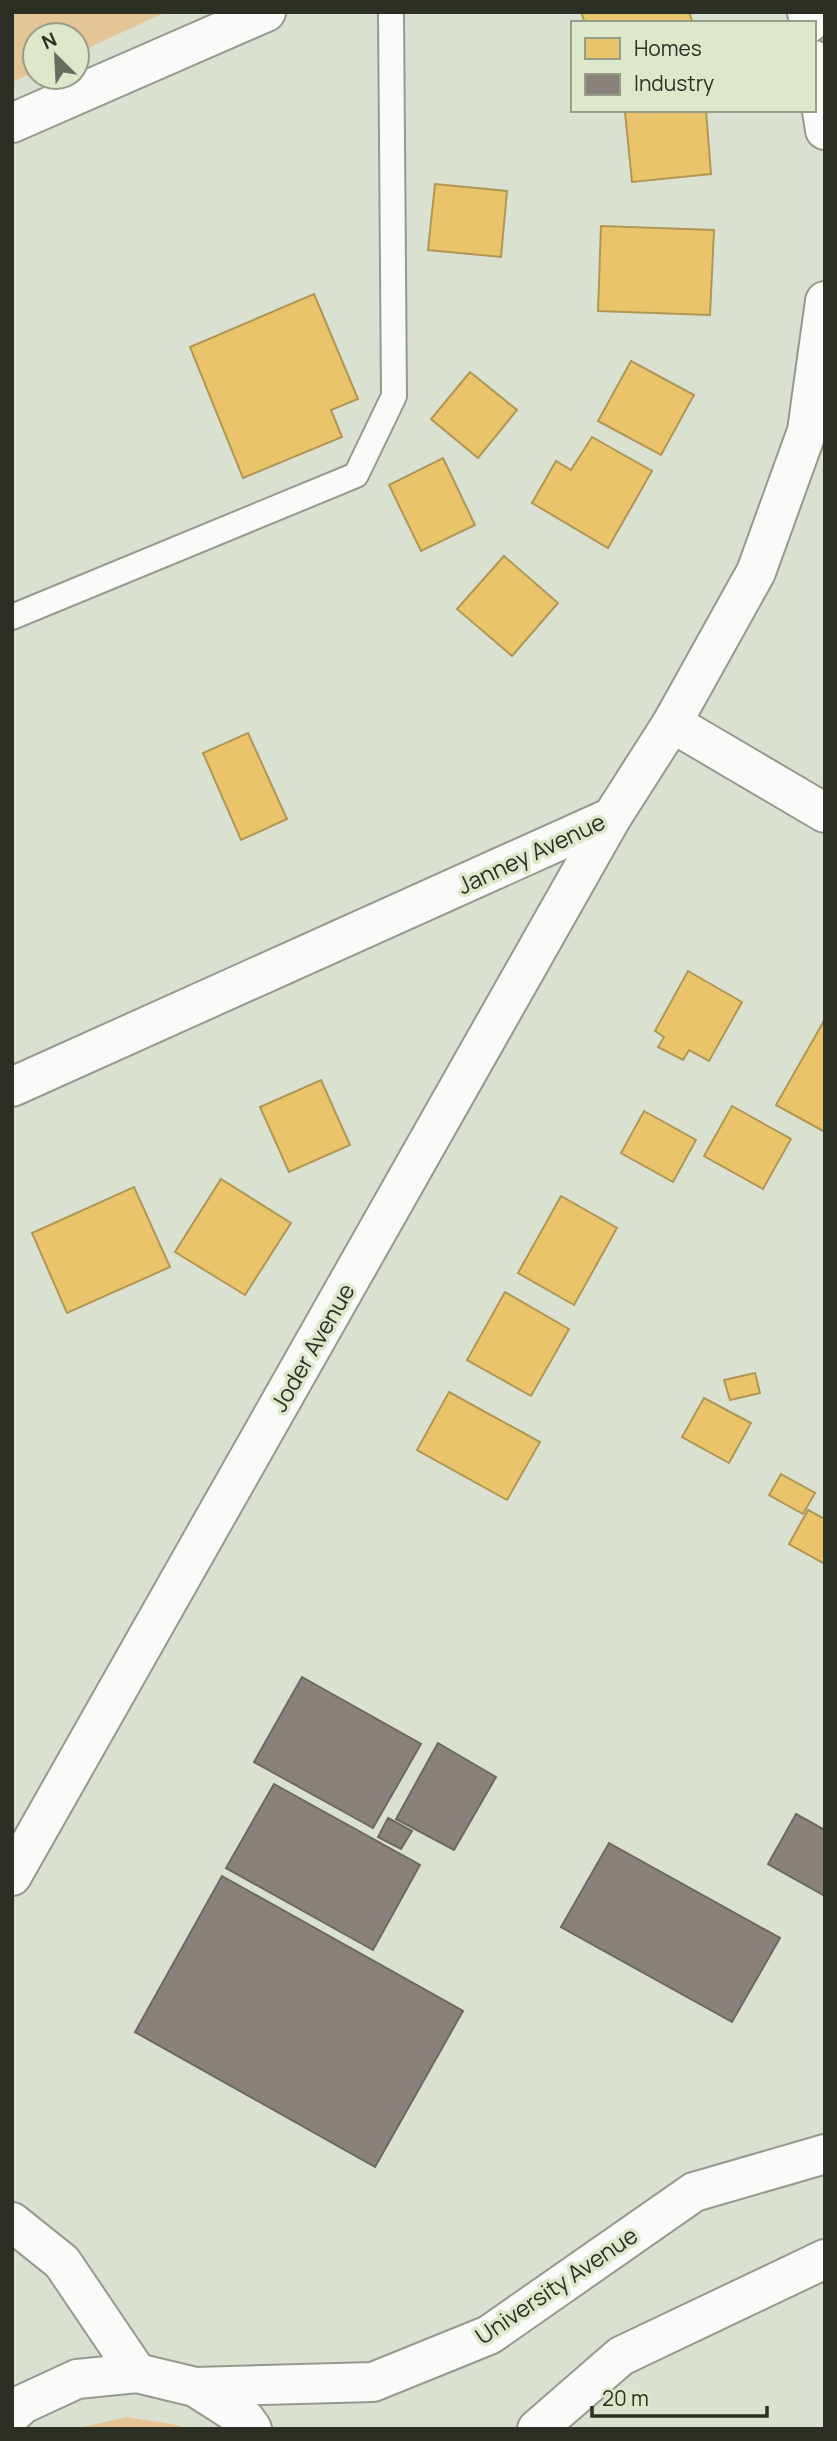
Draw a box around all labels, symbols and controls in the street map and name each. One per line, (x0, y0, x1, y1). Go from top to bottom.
north arrow (21, 21, 91, 91)
legend (571, 21, 816, 112)
text: N (38, 26, 61, 55)
text: Homes (634, 34, 702, 62)
text: Industry (634, 69, 714, 97)
street label: Janney Avenue (452, 805, 610, 901)
street label: Joder Avenue (262, 1277, 362, 1417)
street label: University Avenue (469, 2219, 643, 2351)
scale bar (592, 2374, 767, 2418)
text: 20 m (602, 2384, 649, 2412)

